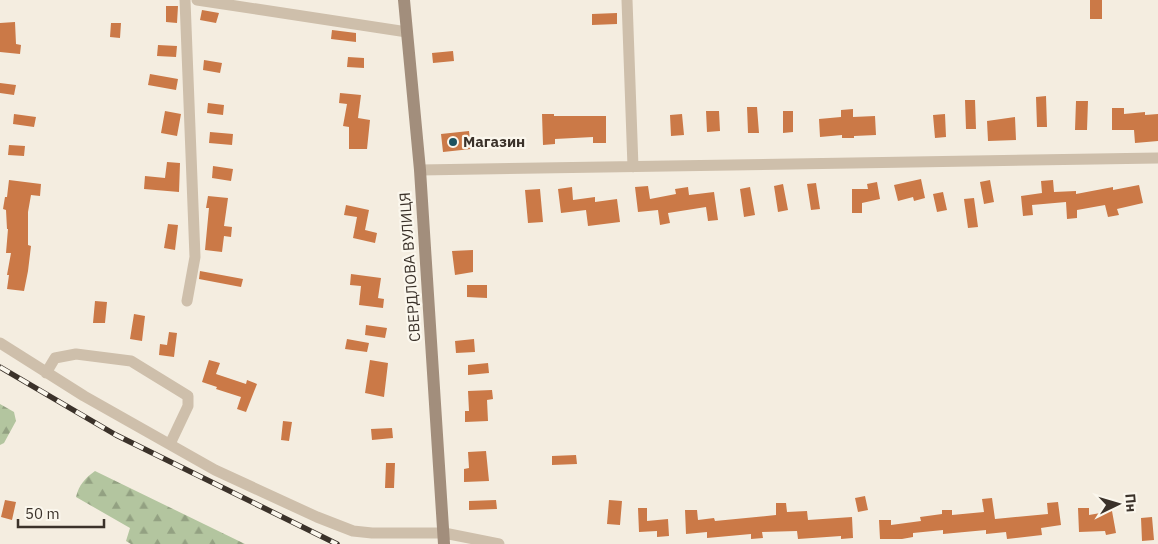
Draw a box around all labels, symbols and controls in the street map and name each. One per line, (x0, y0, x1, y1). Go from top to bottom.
place label: Mагазин (463, 132, 525, 151)
marker: Mагазин (447, 136, 459, 148)
street label: СВЕРДЛОВА ВУЛИЦЯ (395, 192, 424, 342)
north arrow (1093, 479, 1143, 529)
text: Пн (1121, 493, 1141, 513)
scale bar (18, 496, 104, 528)
text: 50 m (25, 504, 60, 523)

